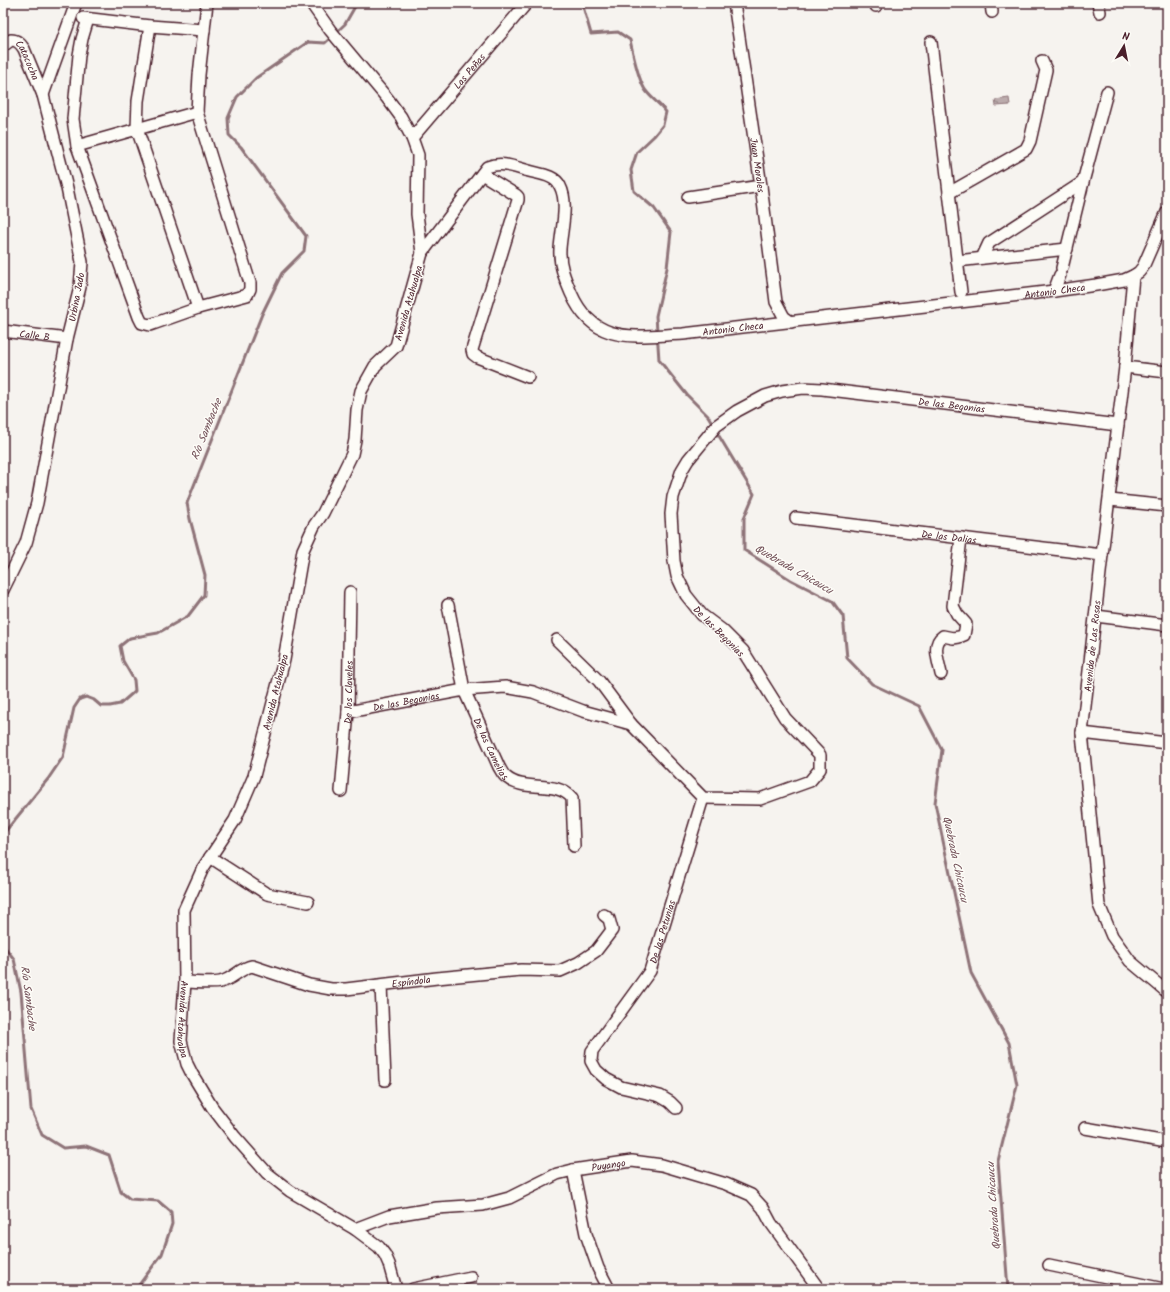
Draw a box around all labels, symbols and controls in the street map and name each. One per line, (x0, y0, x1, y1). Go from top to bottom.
north arrow (1104, 26, 1144, 66)
text: N (1121, 28, 1131, 47)
street label: Catacocha (11, 36, 43, 83)
street label: Las Peñas (450, 50, 490, 93)
street label: Juan Morales (745, 137, 769, 194)
street label: Avenida Atahualpa (391, 263, 427, 343)
street label: Urbina Jado (64, 271, 90, 323)
street label: Antonio Checa (1024, 280, 1087, 303)
street label: Antonio Checa (702, 318, 765, 341)
street label: Calle B (19, 326, 51, 346)
street label: De las Begonias (917, 394, 987, 418)
water label: Río Sambache (186, 395, 228, 463)
street label: De las Dalias (920, 526, 978, 549)
water label: Quebrada Chicaucu (751, 540, 837, 600)
street label: Avenida de Las Rosas (1080, 599, 1106, 693)
street label: De las Begonias (689, 602, 748, 662)
street label: Avenida Atahualpa (259, 652, 293, 732)
street label: De los Claveles (340, 660, 358, 725)
street label: De las Begonias (372, 688, 441, 716)
street label: De las Camelias (469, 715, 512, 785)
water label: Quebrada Chicaucu (937, 815, 973, 906)
street label: De las Petunias (646, 897, 681, 966)
water label: Río Sambache (15, 965, 41, 1032)
street label: Espíndola (391, 972, 432, 992)
street label: Avenida Atahualpa (172, 980, 192, 1060)
street label: Puyango (590, 1155, 627, 1176)
water label: Quebrada Chicaucu (982, 1160, 1006, 1250)

